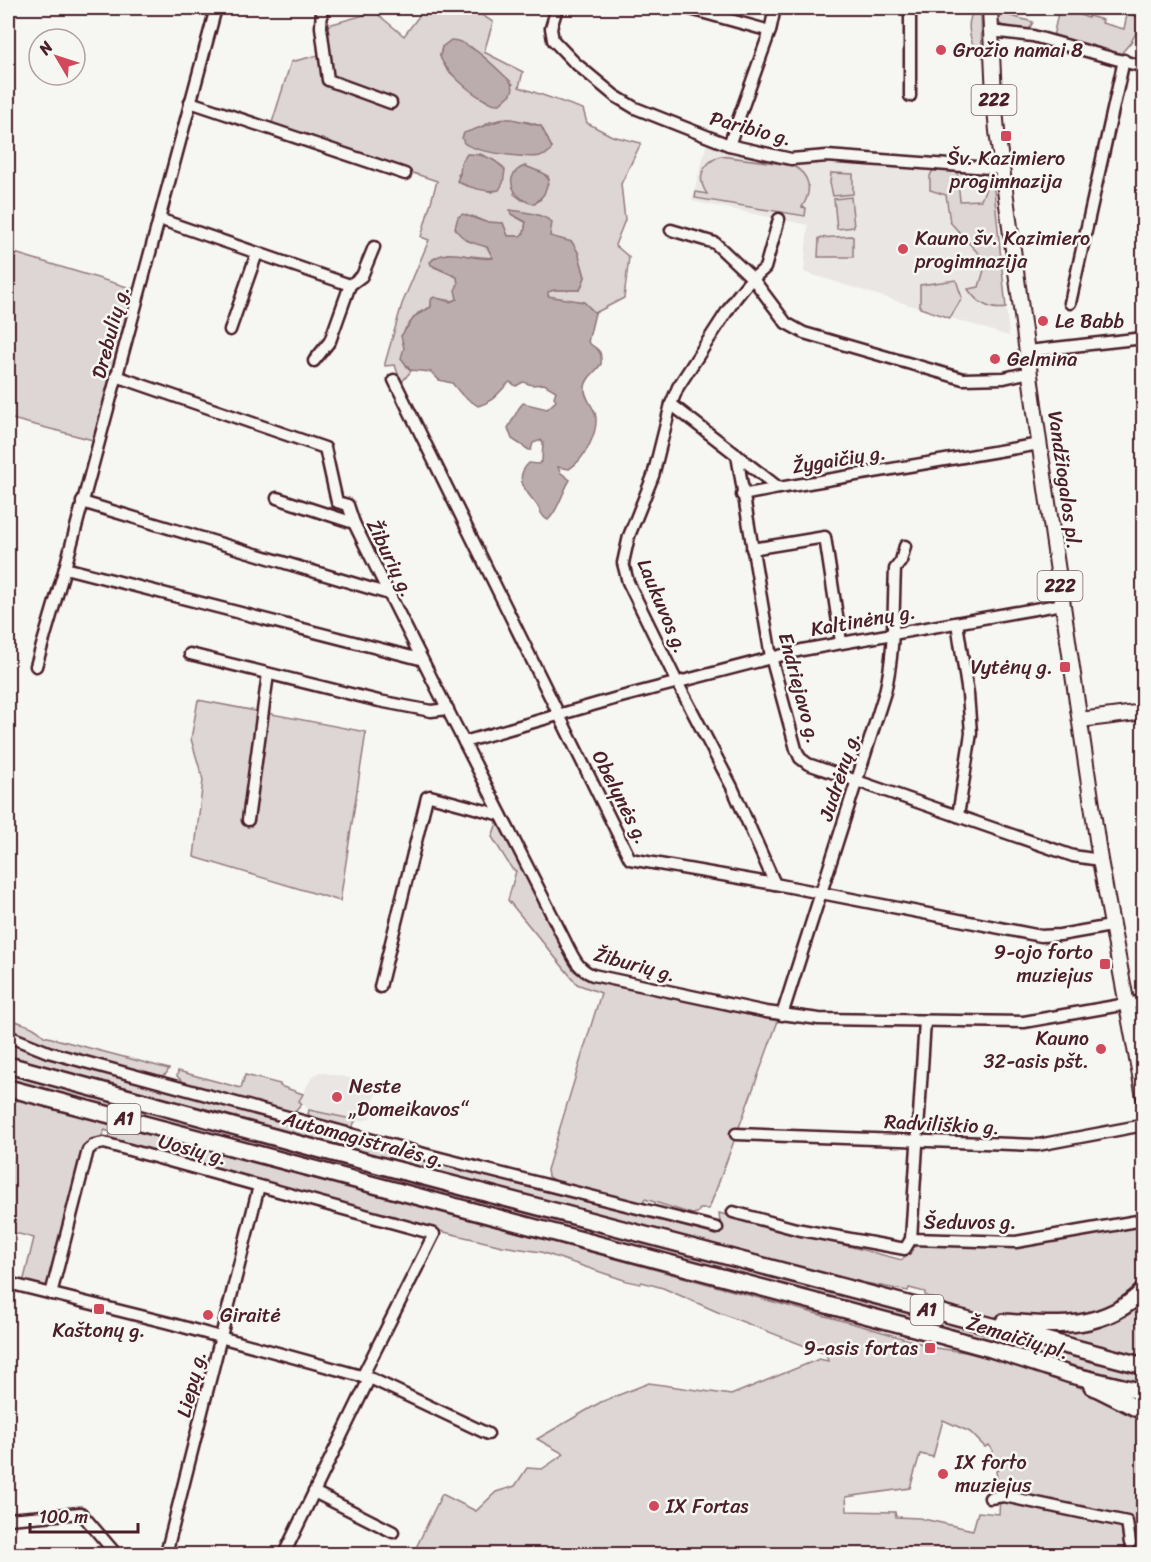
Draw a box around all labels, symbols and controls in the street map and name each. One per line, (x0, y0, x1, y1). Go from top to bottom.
north arrow (27, 27, 87, 87)
place label: Grožio namai 8 (953, 33, 1083, 68)
text: N (30, 34, 61, 62)
marker: Grožio namai 8 (934, 43, 948, 57)
road number: 222 (972, 85, 1016, 115)
street label: Paribio g. (706, 101, 796, 156)
marker: Šv. Kazimiero progimnazija (999, 129, 1013, 143)
place label: Šv. Kazimiero progimnazija (947, 141, 1065, 199)
place label: Kauno šv. Kazimiero progimnazija (914, 221, 1090, 279)
marker: Kauno šv. Kazimiero progimnazija (896, 242, 910, 256)
street label: Drebulių g. (81, 282, 140, 383)
place label: Le Babb (1055, 304, 1125, 339)
marker: Le Babb (1036, 314, 1050, 328)
place label: Gelmina (1007, 342, 1077, 377)
marker: Gelmina (988, 352, 1002, 366)
street label: Vandžiogalos pl. (1037, 409, 1092, 552)
street label: Žygaičių g. (790, 435, 888, 484)
street label: Žiburių g. (356, 513, 425, 604)
street label: Laukuvos g. (627, 553, 698, 659)
road number: 222 (1038, 571, 1082, 601)
street label: Kaltinėnų g. (808, 594, 918, 647)
street label: Endriejavo g. (768, 629, 831, 748)
place label: Vytėnų g. (971, 650, 1053, 685)
marker: Vytėnų g. (1058, 660, 1072, 674)
street label: Judrėnų g. (808, 727, 870, 826)
street label: Obelynės g. (582, 744, 659, 851)
place label: 9-ojo forto muziejus (994, 935, 1094, 993)
street label: Žiburių g. (590, 937, 680, 992)
marker: 9-ojo forto muziejus (1098, 957, 1112, 971)
place label: Kauno 32-asis pšt. (984, 1021, 1089, 1079)
marker: Kauno 32-asis pšt. (1094, 1042, 1108, 1056)
place label: Neste „Domeikavos“ (348, 1069, 470, 1127)
marker: Neste „Domeikavos“ (330, 1090, 344, 1104)
street label: Automagistralės g. (278, 1101, 449, 1178)
road number: A1 (108, 1104, 140, 1134)
street label: Radviliškio g. (883, 1104, 1001, 1145)
street label: Uosių g. (154, 1123, 231, 1175)
street label: Šeduvos g. (924, 1205, 1016, 1240)
road number: A1 (910, 1295, 944, 1325)
place label: Giraitė (220, 1298, 281, 1333)
marker: Kaštonų g. (92, 1302, 106, 1316)
street label: Žemaičių pl. (962, 1305, 1074, 1370)
marker: Giraitė (201, 1308, 215, 1322)
place label: Kaštonų g. (52, 1313, 146, 1348)
place label: 9-asis fortas (804, 1331, 919, 1366)
marker: 9-asis fortas (923, 1341, 937, 1355)
street label: Liepų g. (166, 1347, 217, 1421)
place label: IX forto muziejus (954, 1445, 1032, 1503)
marker: IX forto muziejus (936, 1467, 950, 1481)
place label: IX Fortas (665, 1489, 749, 1524)
scale bar (30, 1496, 138, 1534)
marker: IX Fortas (647, 1499, 661, 1513)
text: 100 m (39, 1501, 88, 1533)

